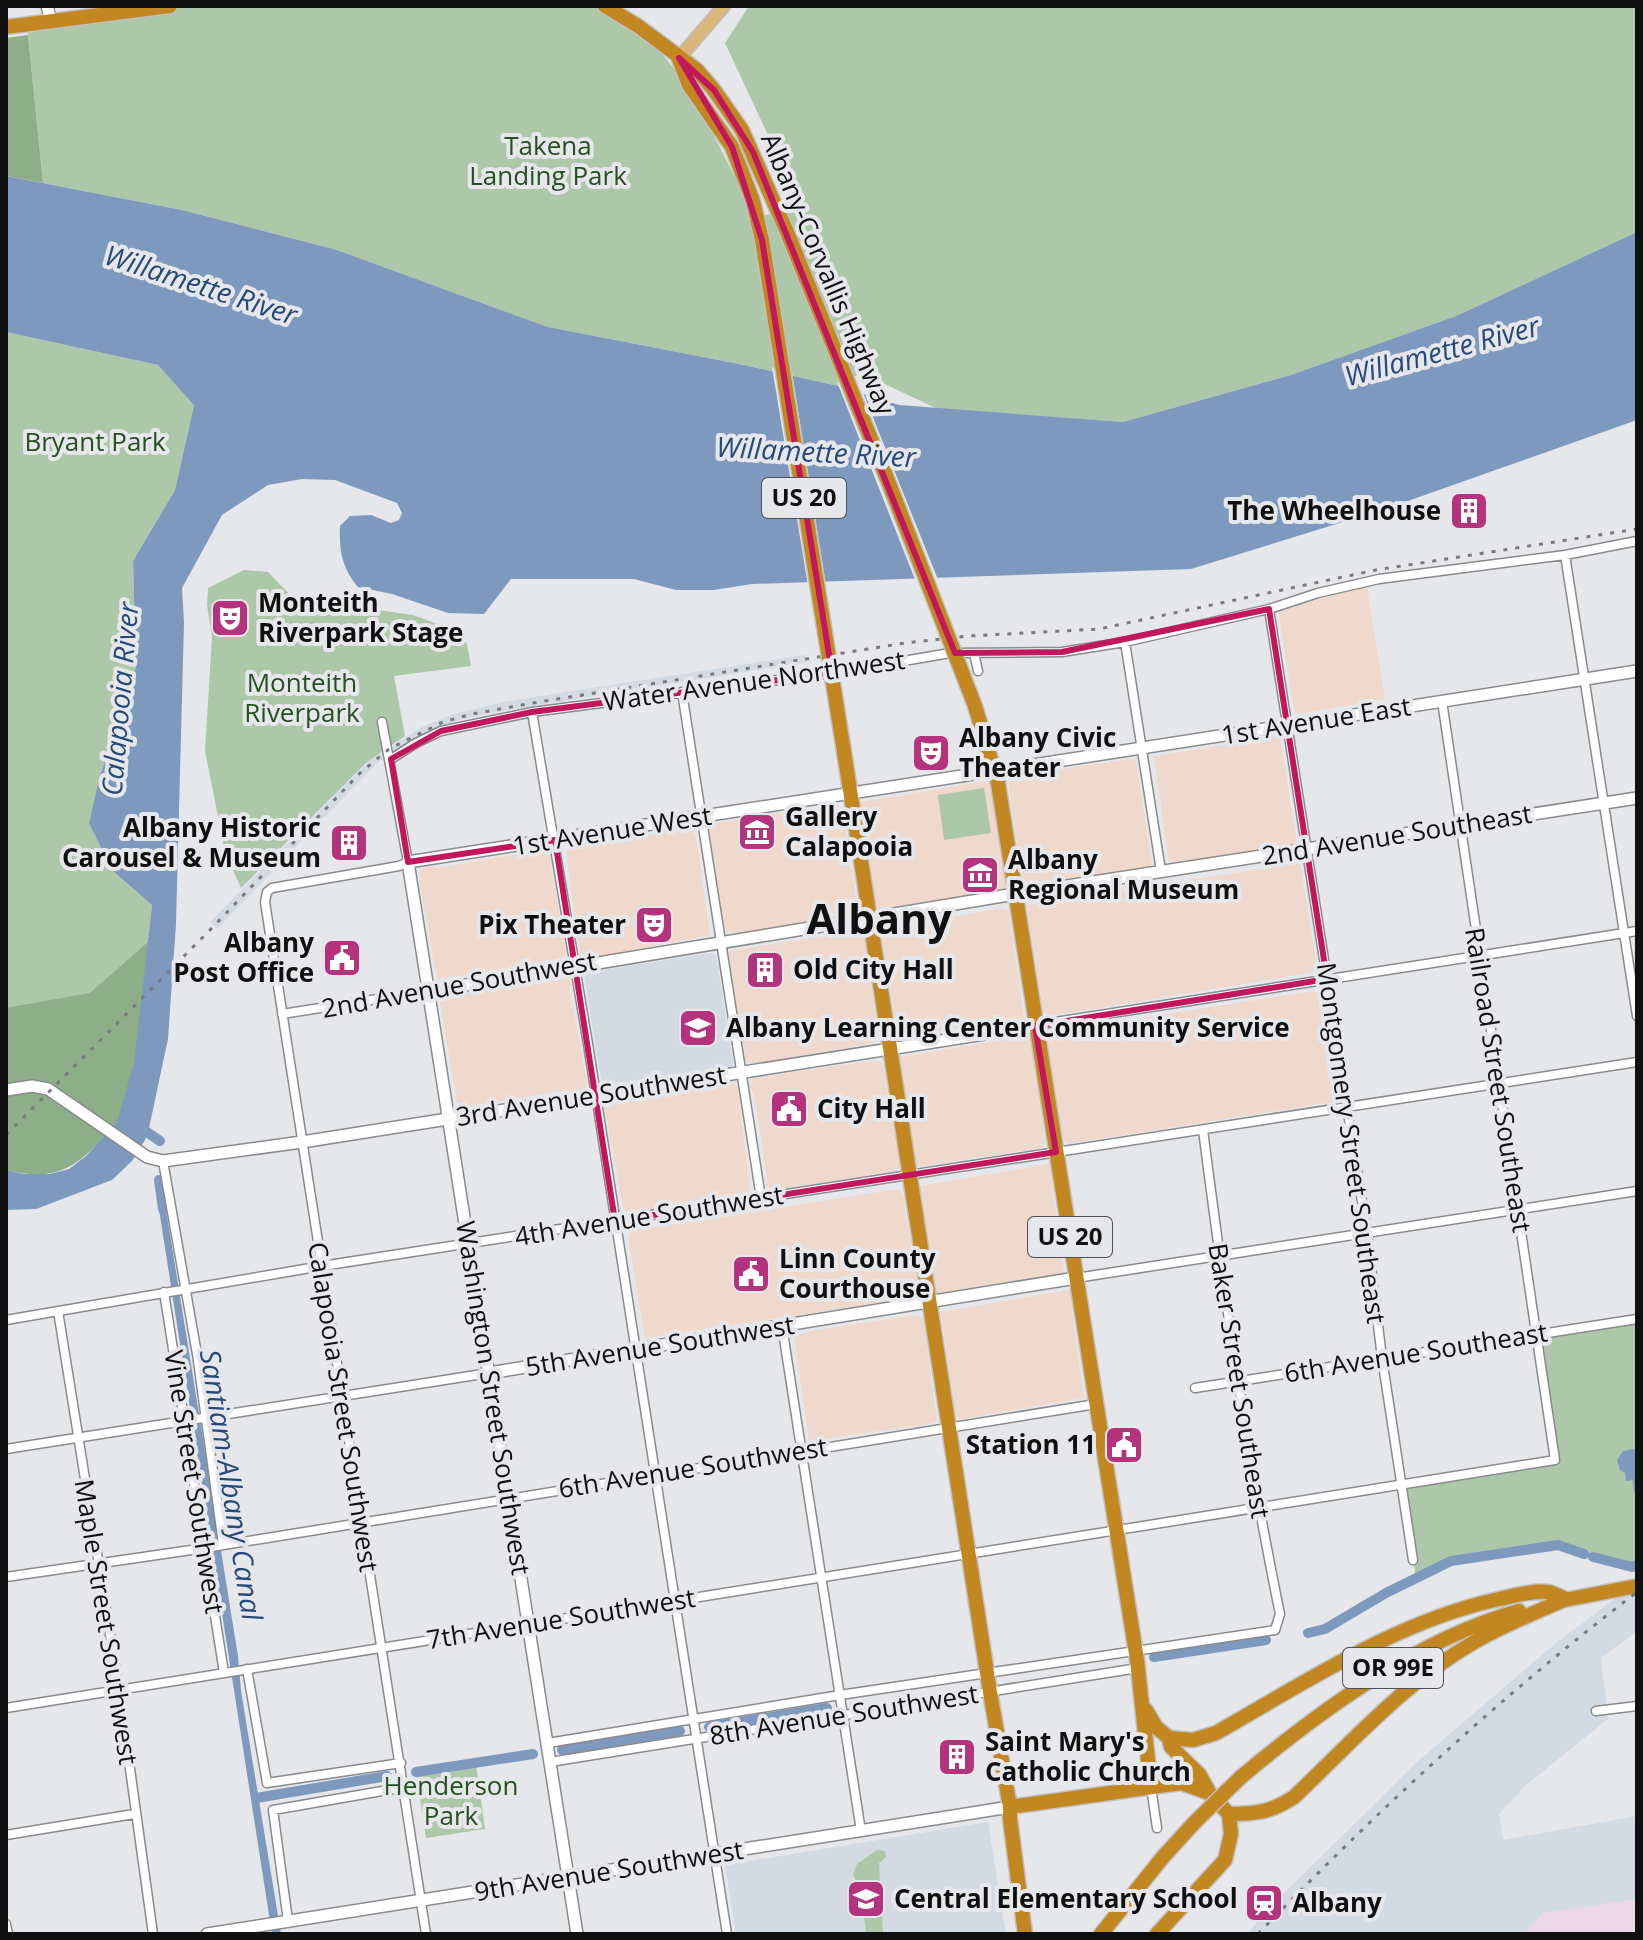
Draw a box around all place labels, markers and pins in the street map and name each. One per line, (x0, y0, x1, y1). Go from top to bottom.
building icon: The Wheelhouse (1448, 490, 1490, 532)
place label: The Wheelhouse (1227, 492, 1441, 528)
place label: Monteith Riverpark Stage (258, 584, 463, 650)
theatre icon: Monteith Riverpark Stage (209, 597, 251, 639)
place label: Albany Civic Theater (959, 719, 1116, 785)
theatre icon: Albany Civic Theater (910, 732, 952, 774)
place label: Gallery Calapooia (785, 798, 913, 864)
place label: Albany Historic Carousel & Museum (62, 809, 321, 875)
museum icon: Gallery Calapooia (736, 811, 778, 853)
building icon: Albany Historic Carousel & Museum (328, 822, 370, 864)
place label: Albany Regional Museum (1008, 841, 1239, 907)
museum icon: Albany Regional Museum (959, 854, 1001, 896)
theatre icon: Pix Theater (633, 904, 675, 946)
place label: Pix Theater (478, 906, 626, 942)
place label: Albany Post Office (173, 924, 314, 990)
public building icon: Albany Post Office (321, 937, 363, 979)
building icon: Old City Hall (744, 949, 786, 991)
place label: Old City Hall (793, 951, 954, 987)
school or university icon: Albany Learning Center Community Service (677, 1007, 719, 1049)
place label: Albany Learning Center Community Service (726, 1009, 1290, 1045)
public building icon: City Hall (768, 1088, 810, 1130)
place label: City Hall (817, 1090, 926, 1126)
place label: Linn County Courthouse (779, 1240, 936, 1306)
public building icon: Linn County Courthouse (730, 1253, 772, 1295)
public building icon: Station 11 (1103, 1424, 1145, 1466)
place label: Station 11 (966, 1426, 1096, 1462)
place label: Saint Mary's Catholic Church (985, 1723, 1191, 1789)
building icon: Saint Mary's Catholic Church (936, 1736, 978, 1778)
school or university icon: Central Elementary School (845, 1878, 887, 1920)
place label: Central Elementary School (894, 1880, 1238, 1916)
station icon: Albany (1243, 1882, 1285, 1924)
place label: Albany (1292, 1884, 1382, 1920)

